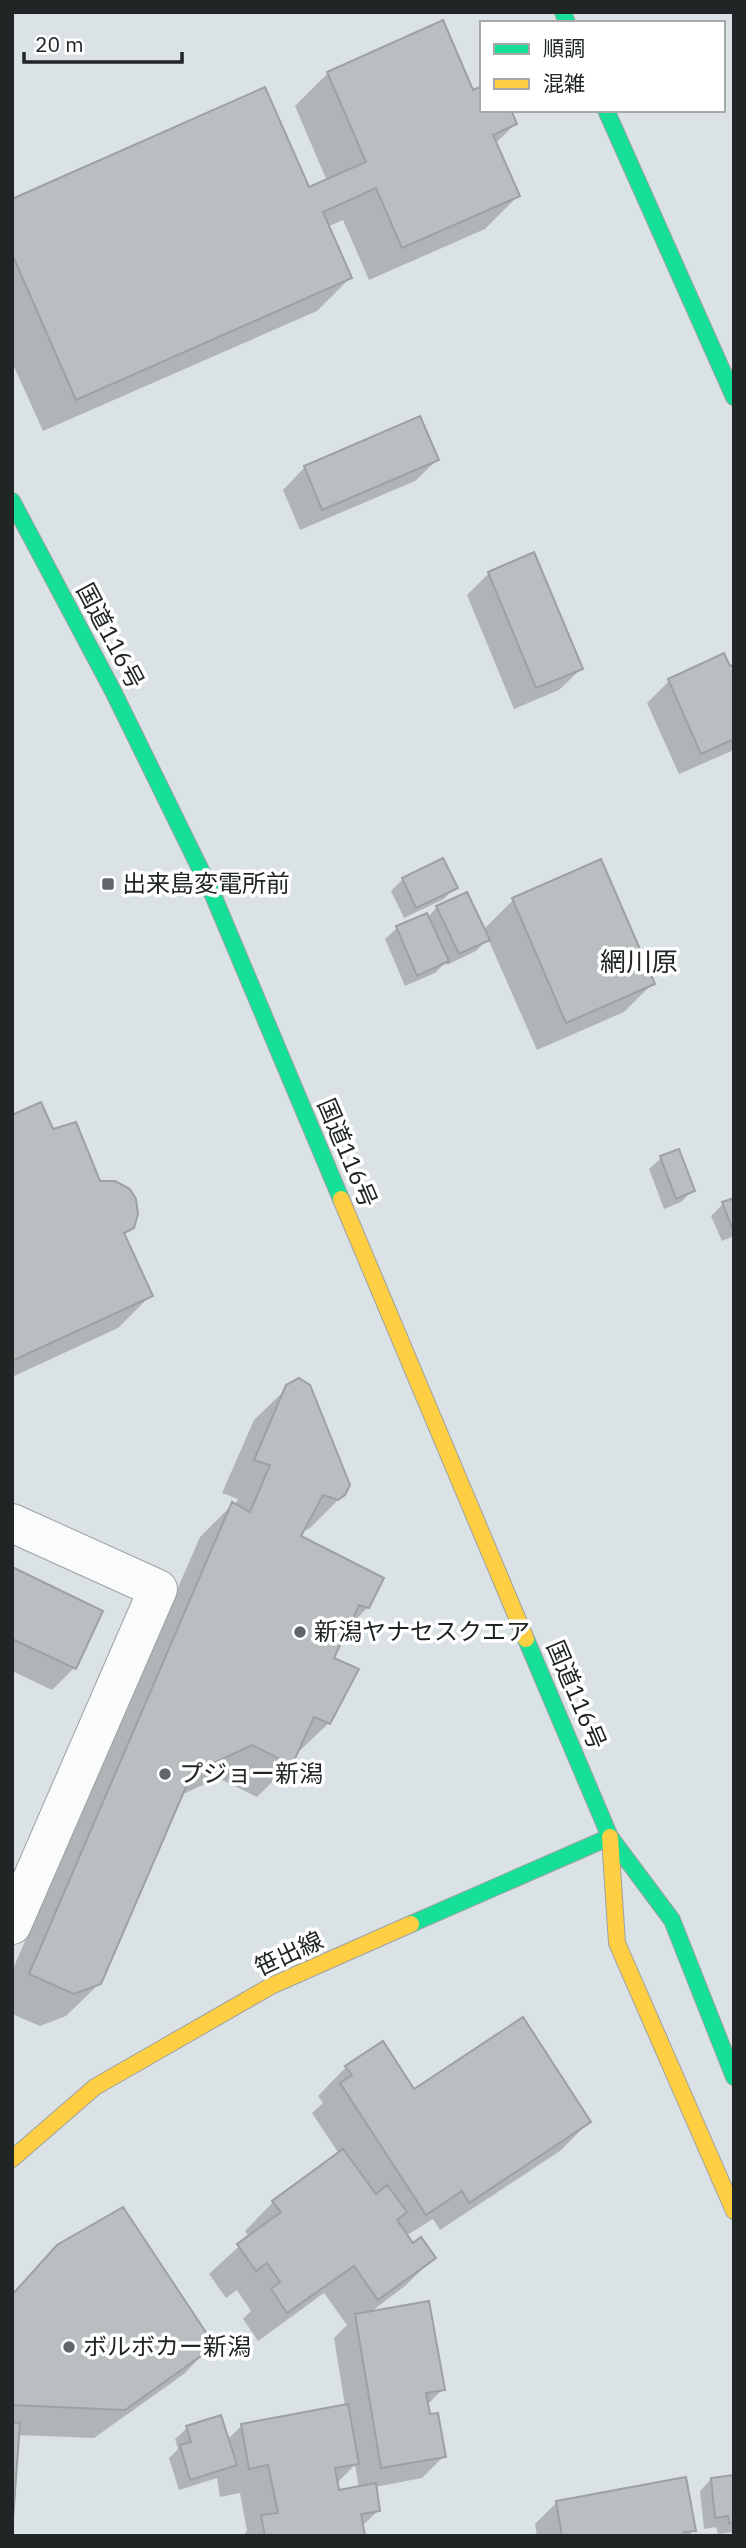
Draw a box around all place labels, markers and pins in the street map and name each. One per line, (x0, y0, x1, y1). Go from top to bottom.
place label: 出来島変電所前 (122, 867, 290, 899)
marker: 出来島変電所前 (100, 876, 116, 892)
place label: 新潟ヤナセスクエア (314, 1615, 530, 1647)
marker: 新潟ヤナセスクエア (292, 1624, 308, 1640)
place label: プジョー新潟 (179, 1757, 323, 1789)
marker: プジョー新潟 (157, 1766, 173, 1782)
place label: ボルボカー新潟 (83, 2330, 251, 2362)
marker: ボルボカー新潟 (61, 2339, 77, 2355)

